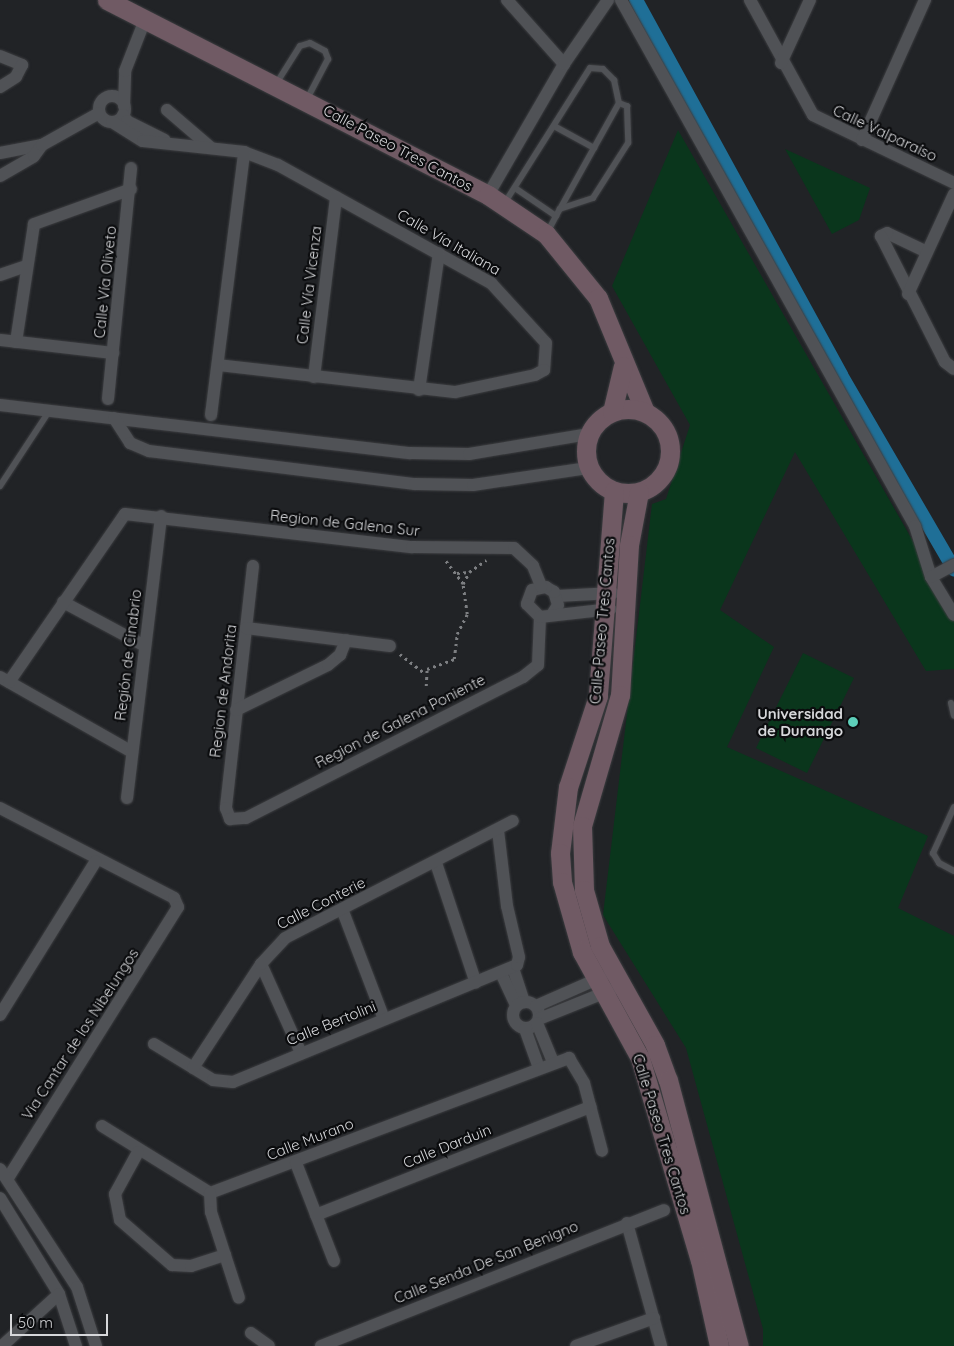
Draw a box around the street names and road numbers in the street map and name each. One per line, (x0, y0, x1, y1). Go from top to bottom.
street label: Calle Paseo Tres Cantos (320, 101, 476, 195)
street label: Calle Valparaíso (830, 101, 940, 165)
street label: Calle Vía Italiana (394, 205, 504, 279)
street label: Calle Vía Oliveto (90, 225, 120, 339)
street label: Calle Vía Vicenza (293, 225, 325, 345)
street label: Region de Galena Sur (269, 506, 421, 540)
street label: Calle Paseo Tres Cantos (586, 537, 618, 705)
street label: Región de Cinabrio (111, 588, 145, 722)
street label: Region de Andorita (206, 623, 240, 759)
street label: Region de Galena Poniente (312, 670, 488, 772)
street label: Calle Conterie (274, 873, 368, 933)
street label: Via Cantar de los Nibelungos (18, 945, 142, 1123)
street label: Calle Bertolini (284, 997, 378, 1049)
street label: Calle Paseo Tres Cantos (629, 1052, 695, 1216)
street label: Calle Murano (264, 1114, 356, 1164)
street label: Calle Darduin (400, 1120, 494, 1172)
street label: Calle Senda De San Benigno (391, 1217, 581, 1307)

